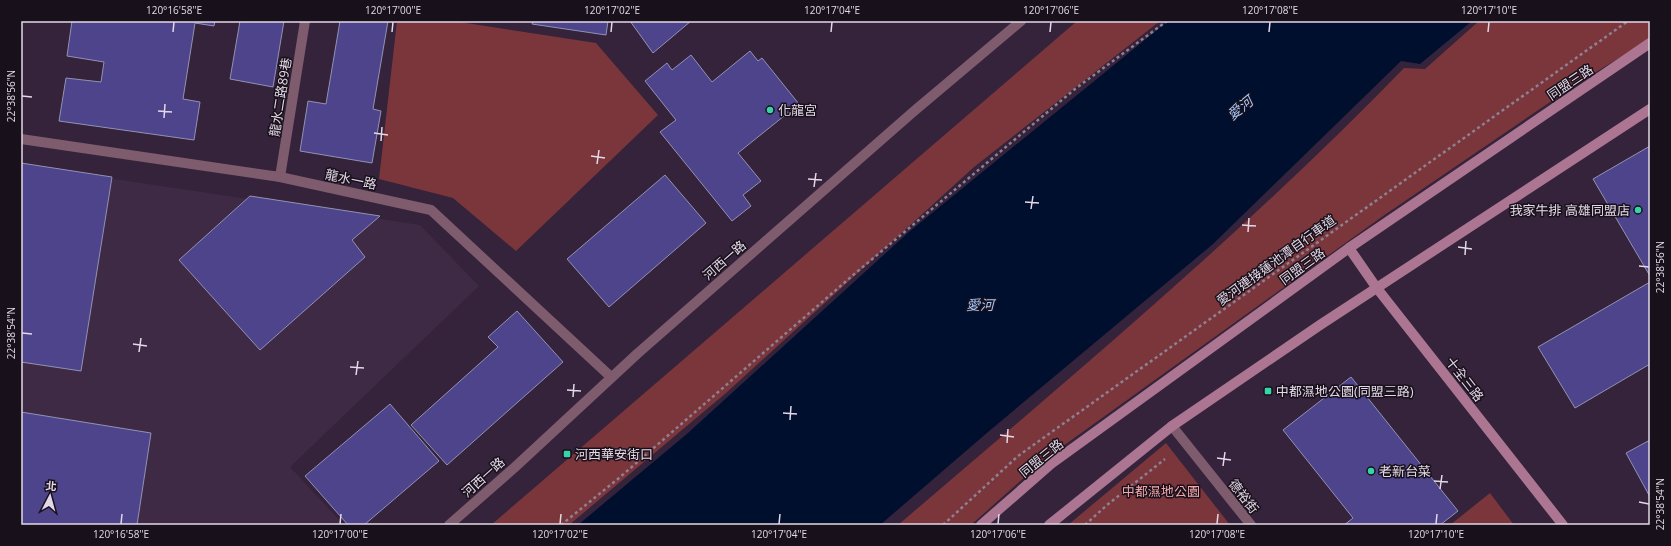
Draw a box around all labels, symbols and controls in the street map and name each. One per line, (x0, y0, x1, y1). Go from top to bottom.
text: 120°16'58"E (146, 3, 202, 17)
text: 120°17'00"E (365, 3, 421, 17)
text: 120°17'02"E (584, 3, 640, 17)
text: 120°17'04"E (804, 3, 860, 17)
text: 120°17'06"E (1023, 3, 1079, 17)
text: 120°17'08"E (1242, 3, 1298, 17)
text: 120°17'10"E (1461, 3, 1517, 17)
street label: 龍水二路89巷 (265, 56, 295, 138)
street label: 同盟三路 (1543, 60, 1597, 104)
text: 22°38'56"N (4, 70, 18, 122)
water label: 愛河 (1223, 90, 1259, 124)
place label: 化龍宮 (778, 101, 817, 119)
marker: 化龍宮 (765, 105, 775, 115)
street label: 龍水一路 (324, 165, 378, 193)
place label: 我家牛排 高雄同盟店 (1510, 201, 1630, 219)
marker: 我家牛排 高雄同盟店 (1633, 205, 1643, 215)
street label: 愛河連接蓮池潭自行車道 (1213, 211, 1339, 309)
street label: 河西一路 (698, 236, 750, 284)
text: 22°38'56"N (1653, 241, 1667, 293)
street label: 同盟三路 (1276, 243, 1328, 289)
water label: 愛河 (966, 295, 997, 314)
text: 22°38'54"N (4, 307, 18, 359)
street label: 十全三路 (1442, 353, 1488, 405)
place label: 中都濕地公園(同盟三路) (1276, 382, 1414, 400)
marker: 中都濕地公園(同盟三路) (1263, 386, 1273, 396)
street label: 同盟三路 (1015, 435, 1067, 481)
place label: 河西華安街口 (575, 445, 653, 463)
marker: 河西華安街口 (562, 449, 572, 459)
street label: 河西一路 (458, 453, 508, 501)
place label: 老新台菜 (1379, 462, 1431, 480)
marker: 老新台菜 (1366, 466, 1376, 476)
street label: 德裕街 (1225, 475, 1263, 517)
north arrow (30, 476, 70, 516)
text: 北 (45, 478, 57, 494)
text: 22°38'54"N (1653, 478, 1667, 530)
park label: 中都濕地公園 (1122, 482, 1200, 500)
text: 120°16'58"E (93, 527, 149, 541)
text: 120°17'00"E (312, 527, 368, 541)
text: 120°17'02"E (532, 527, 588, 541)
text: 120°17'04"E (751, 527, 807, 541)
text: 120°17'06"E (970, 527, 1026, 541)
text: 120°17'08"E (1189, 527, 1245, 541)
text: 120°17'10"E (1408, 527, 1464, 541)

